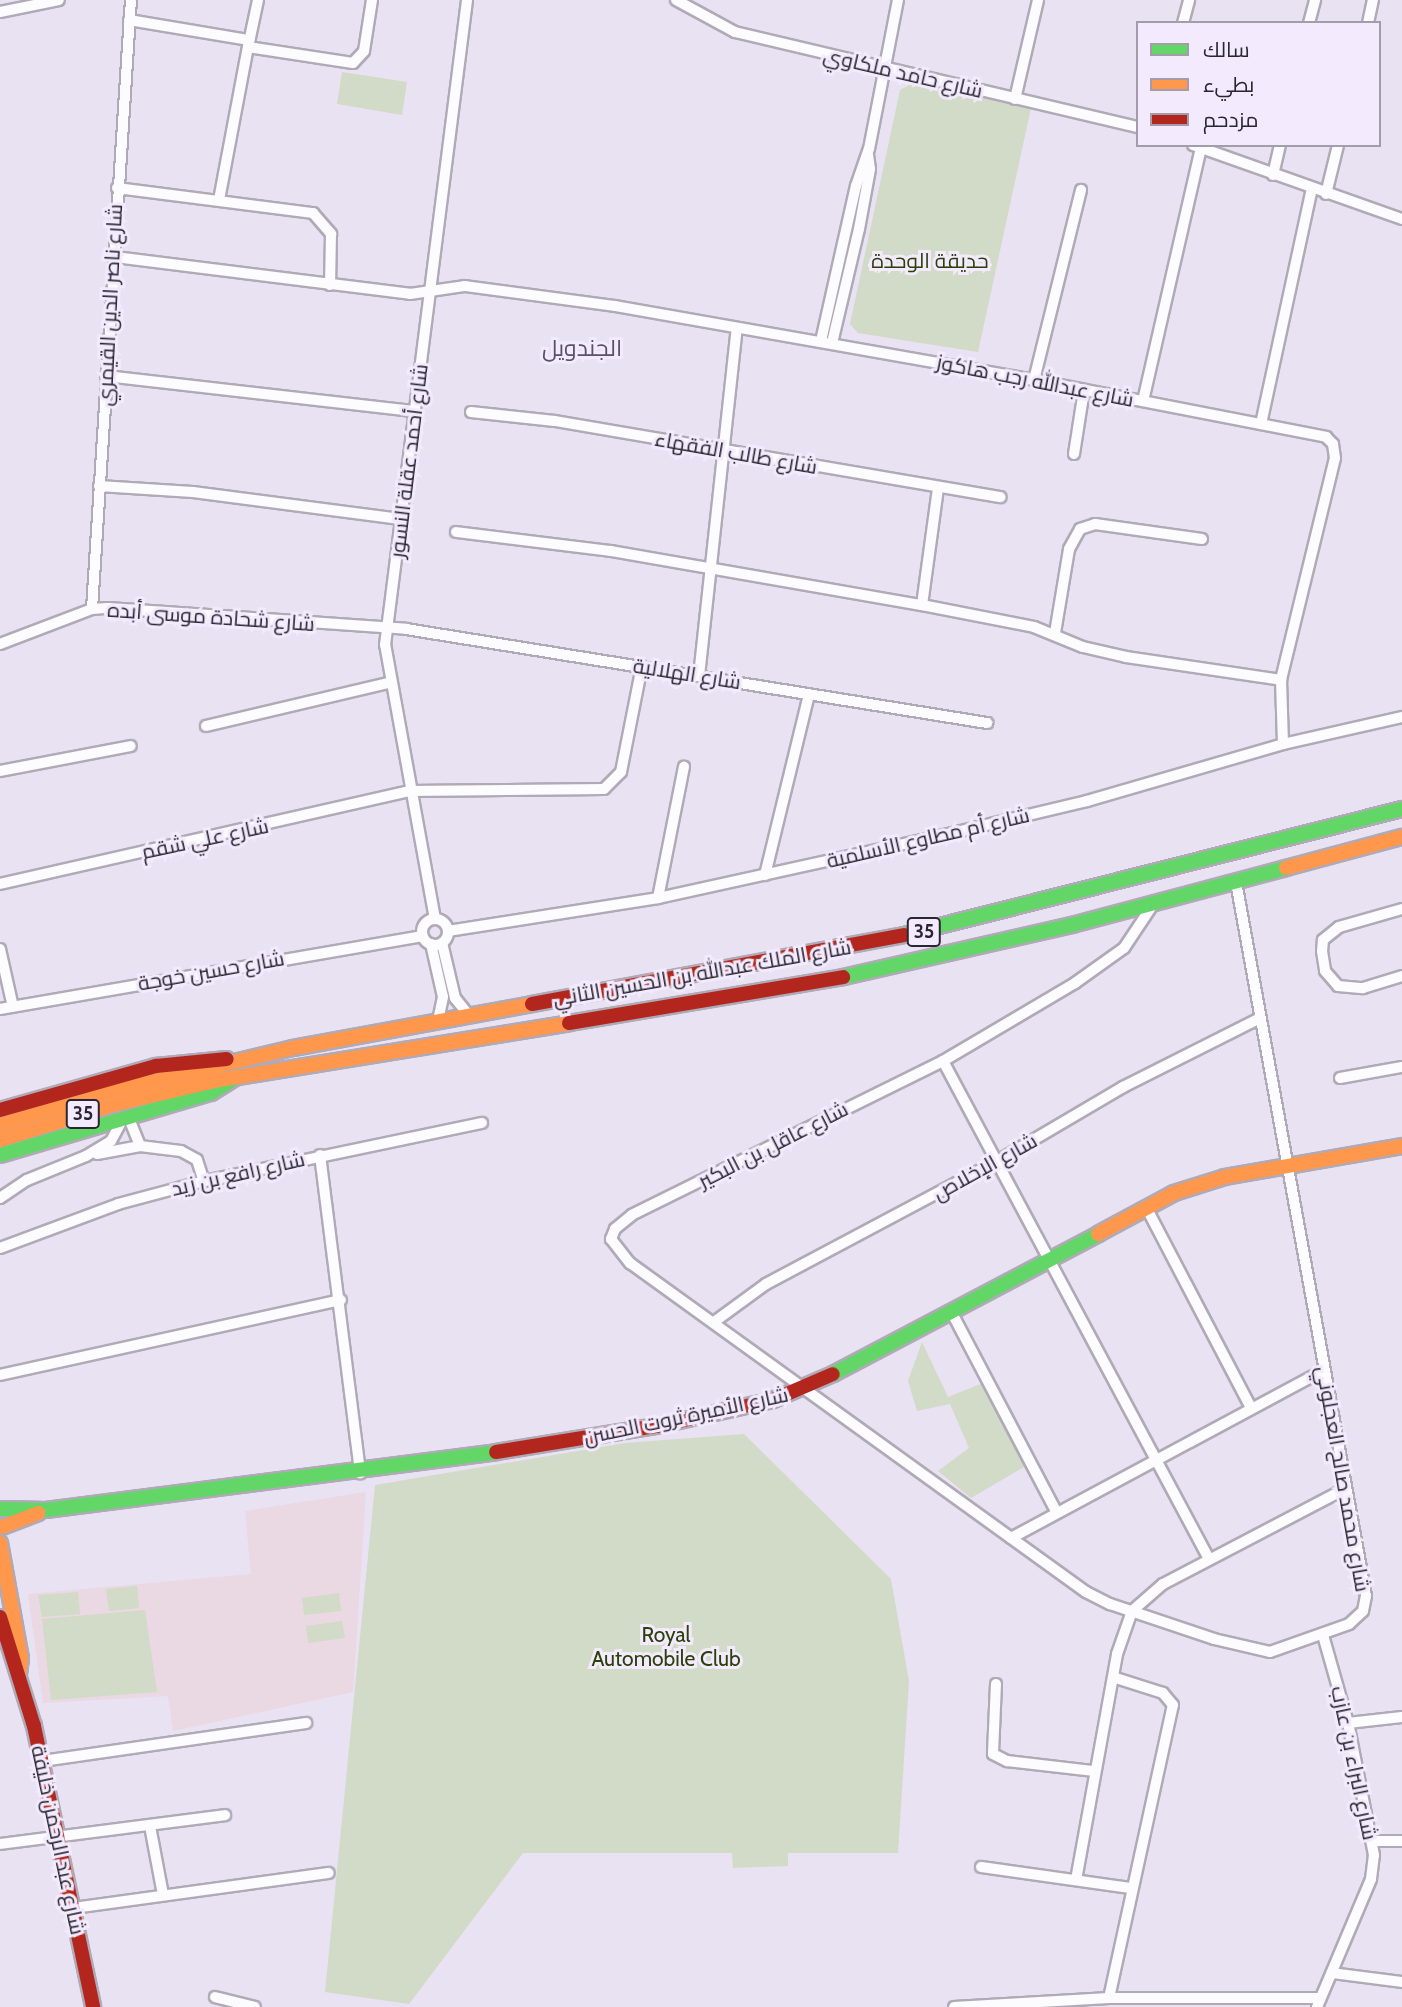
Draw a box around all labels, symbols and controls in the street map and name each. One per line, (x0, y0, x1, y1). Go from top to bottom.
legend (1136, 21, 1381, 147)
text: سالك (1203, 37, 1250, 62)
street label: شارع حامد ملكاوي (821, 42, 985, 104)
text: بطيء (1203, 72, 1254, 97)
text: مزدحم (1203, 107, 1258, 132)
street label: شارع ناصر الدين القيمري (92, 203, 128, 407)
park label: حديقة الوحدة (871, 248, 989, 274)
district label: الجندويل (542, 334, 622, 362)
street label: شارع عبدالله رجب هاكوز (934, 350, 1136, 412)
street label: شارع أحمد عقلة النسور (385, 363, 433, 559)
street label: شارع طالب الفقهاء (653, 426, 819, 480)
street label: شارع شحادة موسى أبده (106, 597, 316, 637)
street label: شارع الهلالية (631, 653, 743, 695)
street label: شارع أم مطاوع الأسلمية (824, 802, 1032, 874)
street label: شارع علي شقم (139, 813, 271, 865)
road number: 35 (906, 916, 942, 948)
street label: شارع الملك عبدالله بن الحسين الثاني (551, 934, 853, 1012)
street label: شارع حسين خوجة (136, 946, 286, 996)
street label: شارع عاقل بن البكير (694, 1096, 852, 1194)
road number: 35 (66, 1098, 100, 1130)
street label: شارع الإخلاص (928, 1128, 1042, 1206)
street label: شارع رافع بن زيد (169, 1146, 307, 1202)
street label: شارع محمد صالح العجلوني (1311, 1364, 1375, 1594)
street label: شارع الأميرة ثروت الحسن (581, 1382, 791, 1450)
park label: Royal Automobile Club (591, 1622, 741, 1672)
street label: شارع البراء بن عازب (1325, 1684, 1383, 1842)
street label: شارع عبد الرحمن خليفة (26, 1743, 90, 1937)

